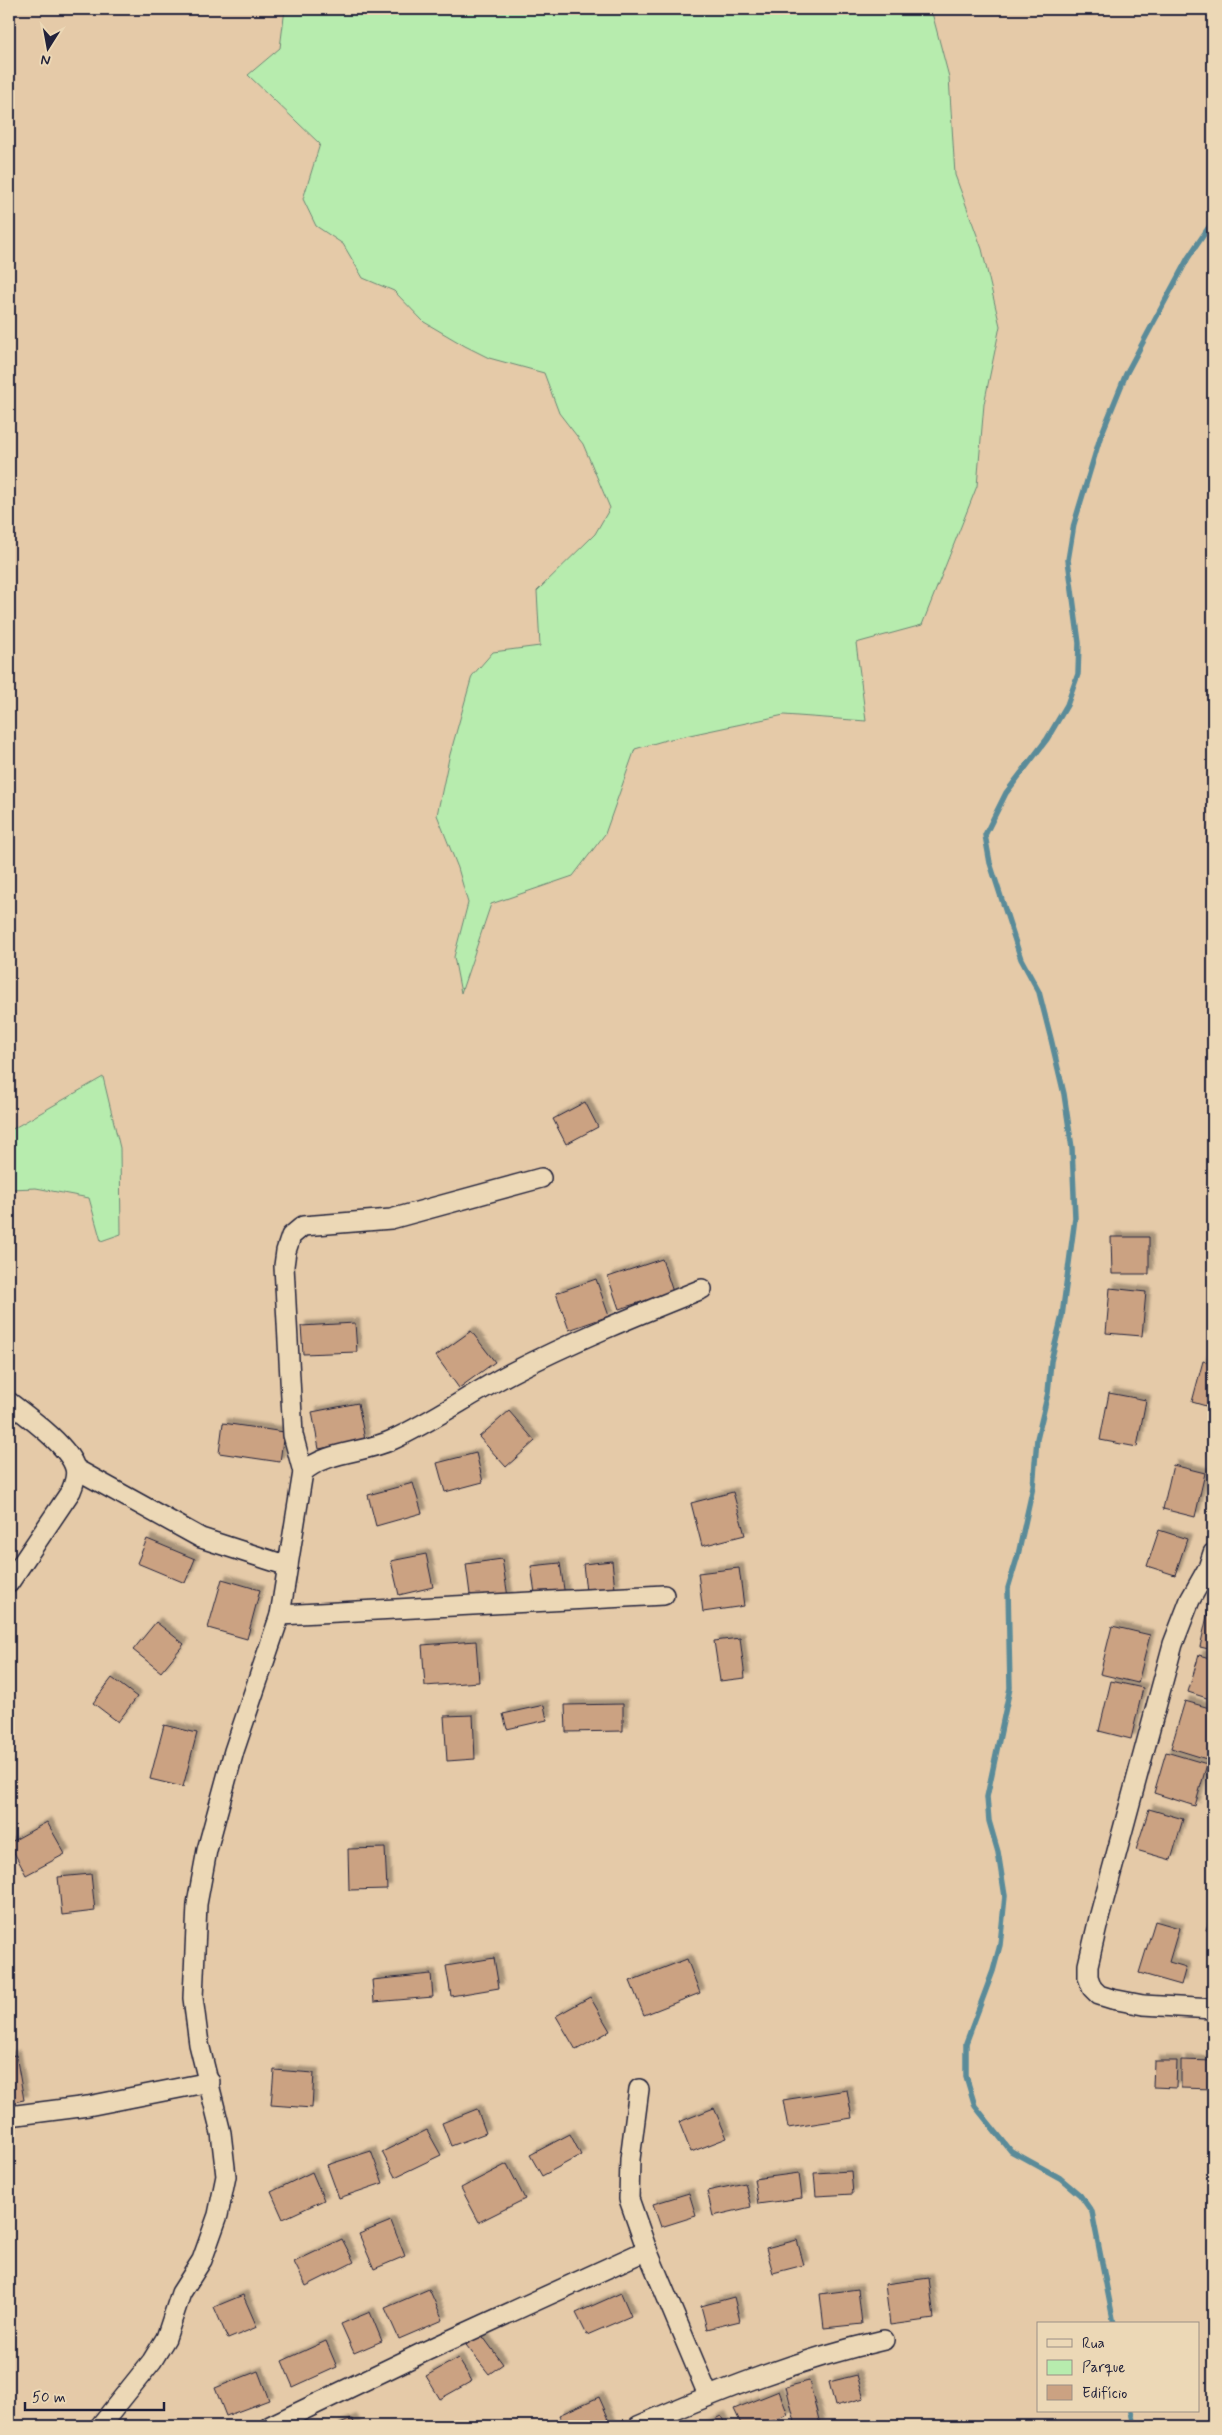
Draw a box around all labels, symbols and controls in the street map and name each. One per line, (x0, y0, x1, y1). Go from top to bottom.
north arrow (22, 22, 72, 72)
text: N (39, 50, 52, 70)
legend (1037, 2322, 1200, 2412)
text: Rua (1082, 2334, 1105, 2354)
text: Parque (1082, 2358, 1125, 2378)
scale bar (25, 2380, 164, 2412)
text: Edifício (1082, 2384, 1127, 2404)
text: 50 m (32, 2388, 66, 2408)

